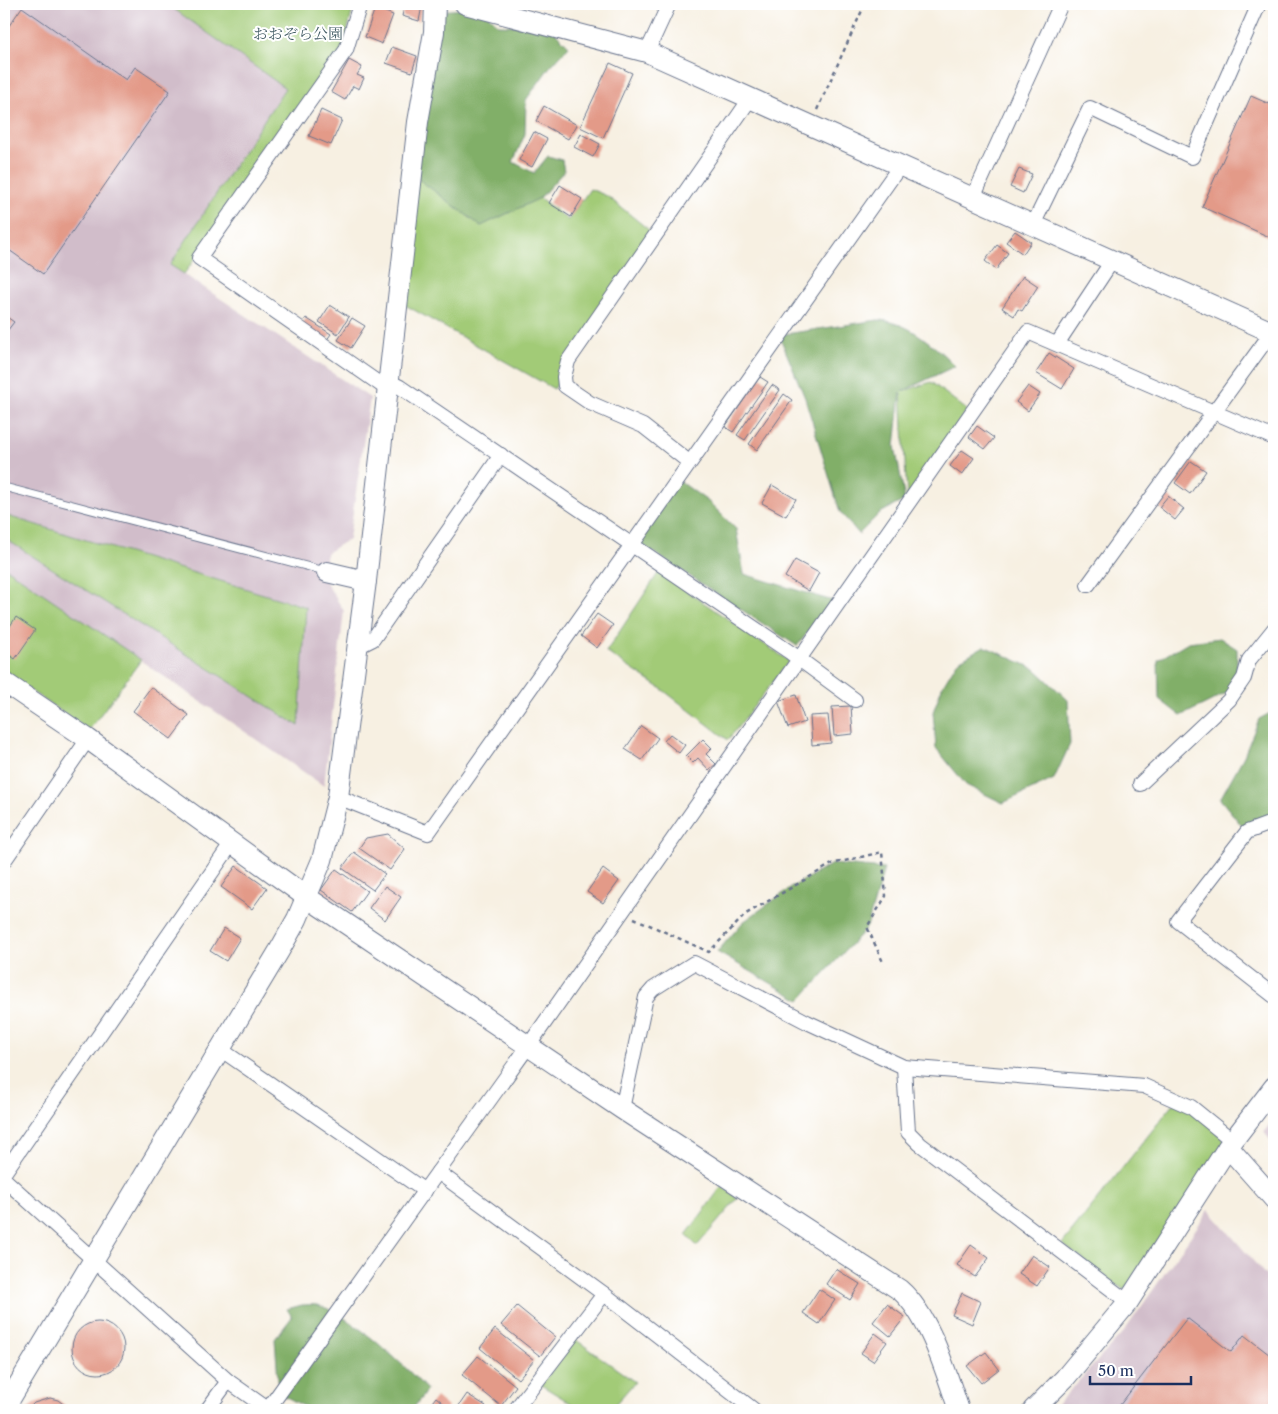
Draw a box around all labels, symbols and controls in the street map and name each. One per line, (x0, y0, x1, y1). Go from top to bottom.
park label: おおぞら公園 (253, 24, 343, 43)
scale bar (1090, 1354, 1192, 1386)
text: 50 m (1098, 1361, 1134, 1380)

